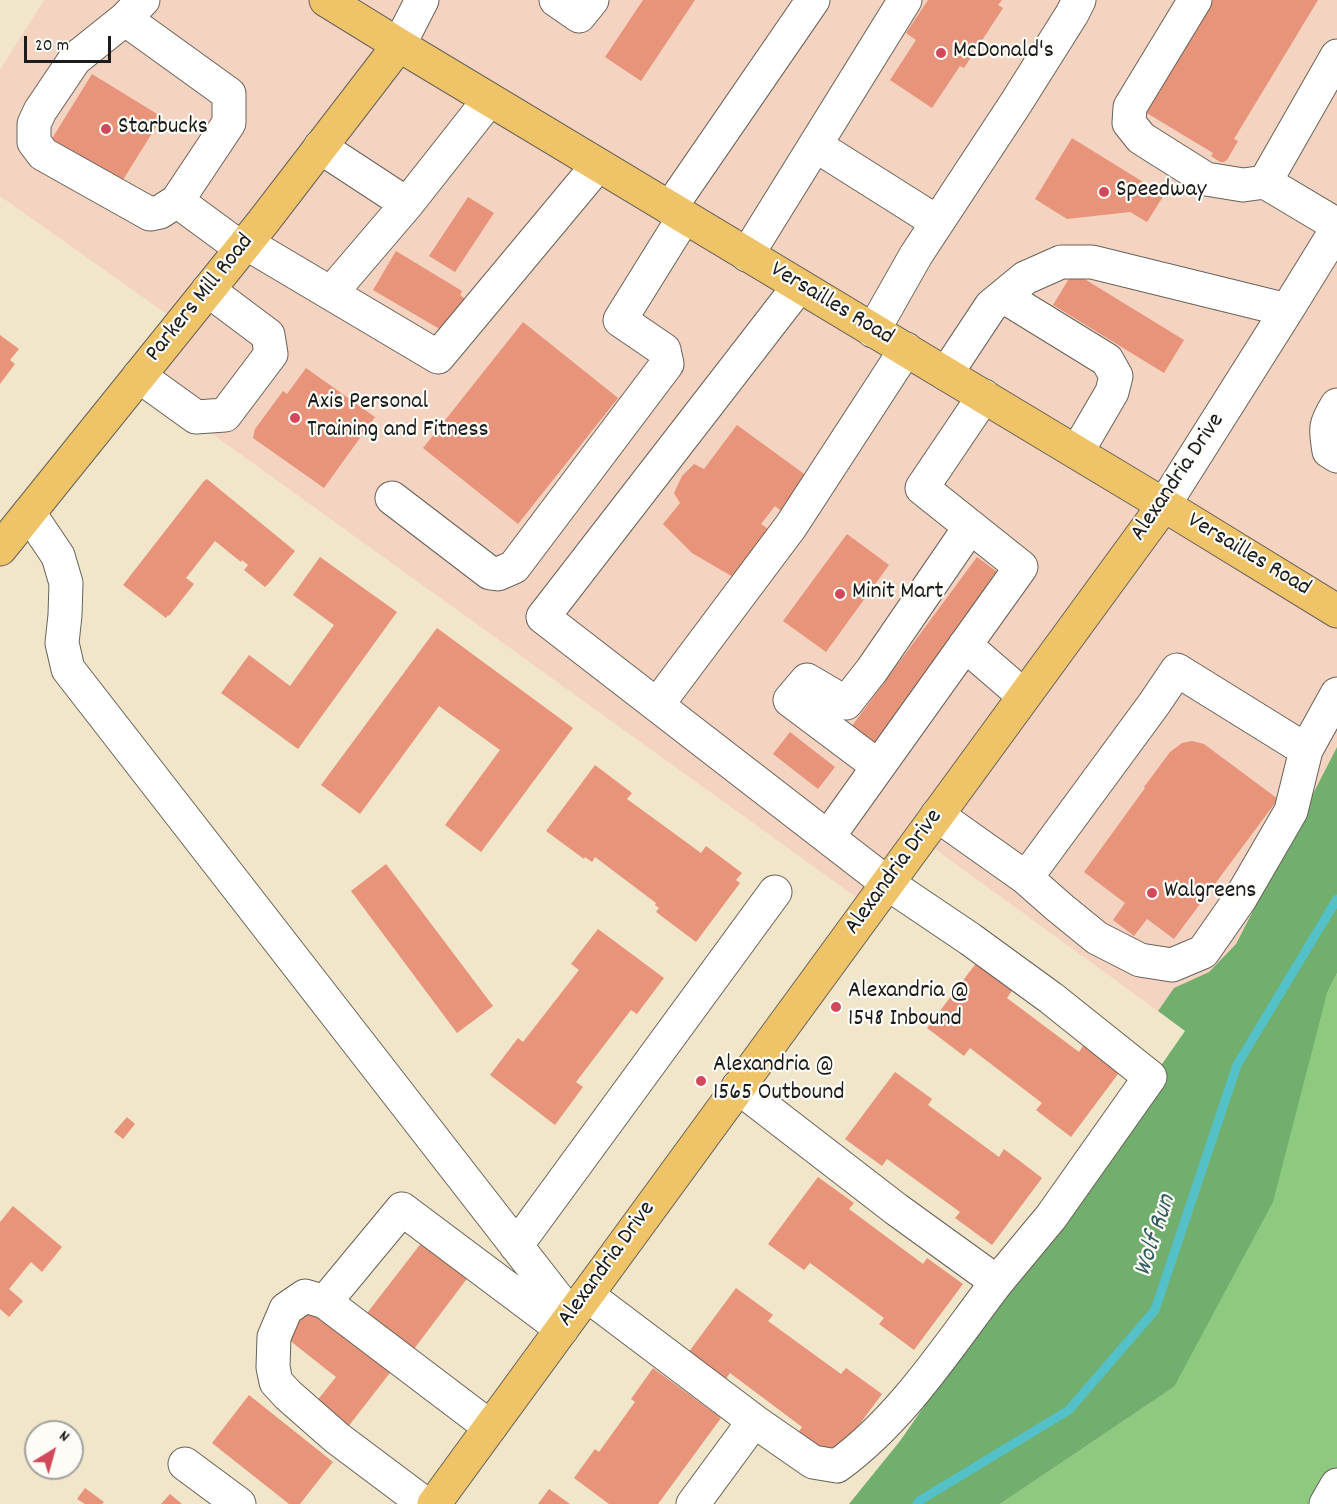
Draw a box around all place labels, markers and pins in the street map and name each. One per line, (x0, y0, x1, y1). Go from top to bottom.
place label: McDonald's (953, 39, 1054, 67)
marker: McDonald's (934, 46, 948, 60)
place label: Starbucks (118, 115, 208, 143)
marker: Starbucks (99, 122, 113, 136)
place label: Speedway (1116, 178, 1206, 206)
marker: Speedway (1097, 185, 1111, 199)
place label: Axis Personal Training and Fitness (307, 390, 489, 446)
marker: Axis Personal Training and Fitness (288, 411, 302, 425)
place label: Minit Mart (852, 580, 943, 608)
marker: Minit Mart (833, 587, 847, 601)
place label: Walgreens (1164, 879, 1256, 907)
marker: Walgreens (1145, 886, 1159, 900)
place label: Alexandria @ 1548 Inbound (848, 979, 969, 1035)
marker: Alexandria @ 1548 Inbound (829, 1000, 843, 1014)
place label: Alexandria @ 1565 Outbound (713, 1053, 844, 1109)
marker: Alexandria @ 1565 Outbound (694, 1074, 708, 1088)

